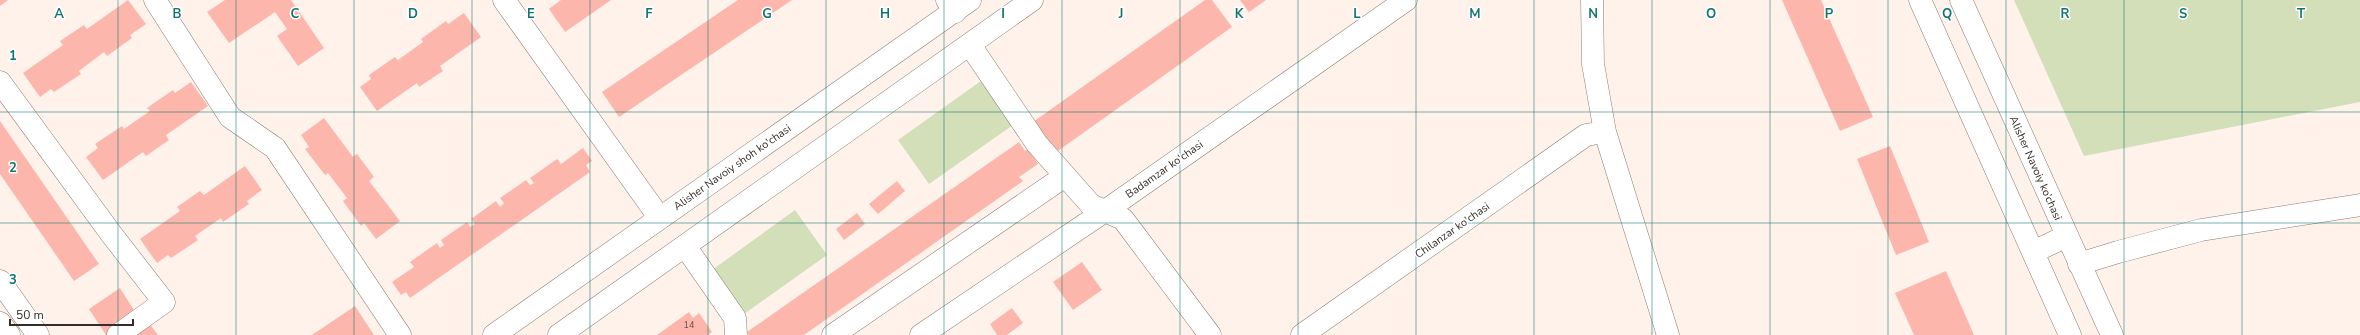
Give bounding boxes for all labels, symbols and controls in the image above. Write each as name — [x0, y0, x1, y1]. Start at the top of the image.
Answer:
text: A — [54, 5, 64, 23]
text: B — [173, 5, 182, 23]
text: C — [291, 5, 300, 23]
text: D — [408, 5, 418, 23]
text: E — [527, 5, 535, 23]
text: F — [645, 5, 653, 23]
text: G — [762, 5, 772, 23]
text: H — [880, 5, 890, 23]
text: I — [1001, 5, 1005, 23]
text: J — [1118, 5, 1123, 23]
text: K — [1235, 5, 1244, 23]
text: L — [1353, 5, 1361, 23]
text: M — [1469, 5, 1481, 23]
text: N — [1588, 5, 1598, 23]
text: O — [1706, 5, 1716, 23]
text: P — [1825, 5, 1834, 23]
text: Q — [1942, 5, 1952, 23]
text: R — [2061, 5, 2070, 23]
text: S — [2179, 5, 2187, 23]
text: T — [2297, 5, 2306, 23]
text: 1 — [9, 47, 17, 65]
street label: Alisher Navoiy ko’chasi — [2006, 114, 2065, 223]
street label: Alisher Navoiy shoh ko'chasi — [671, 121, 794, 214]
street label: Badamzar ko'chasi — [1123, 137, 1206, 202]
text: 2 — [9, 159, 17, 177]
street label: Chilanzar ko'chasi — [1412, 199, 1493, 262]
text: 3 — [9, 271, 17, 289]
scale bar — [10, 301, 133, 327]
text: 50 m — [16, 307, 44, 323]
house number: 14 — [684, 319, 695, 331]

